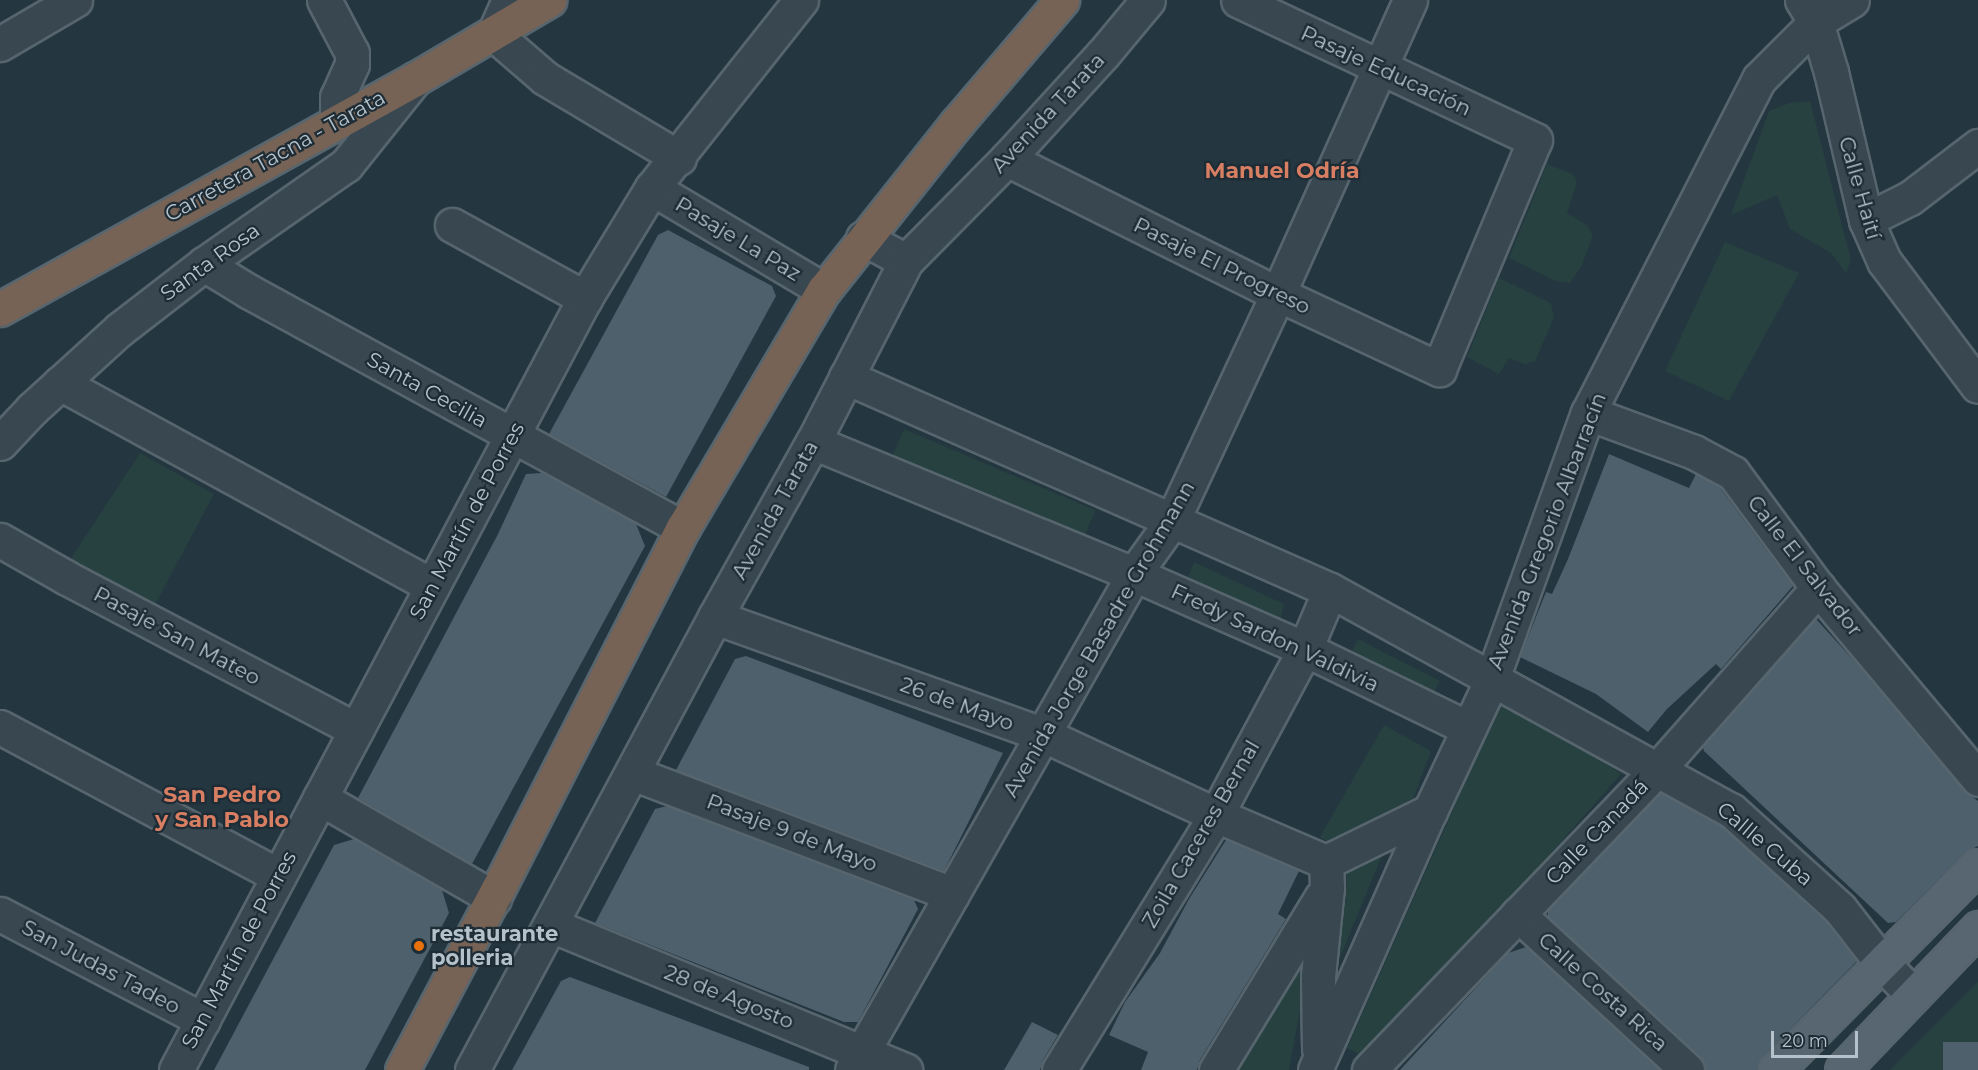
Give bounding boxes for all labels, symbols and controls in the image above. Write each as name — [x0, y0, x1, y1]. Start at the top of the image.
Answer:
street label: Pasaje Educación — [1297, 21, 1475, 121]
street label: Avenida Tarata — [986, 48, 1110, 178]
street label: Carretera Tacna - Tarata — [160, 85, 390, 227]
street label: Calle Haití — [1833, 134, 1887, 242]
district label: Manuel Odría — [1204, 158, 1360, 184]
street label: Pasaje La Paz — [671, 192, 805, 286]
street label: Pasaje El Progreso — [1130, 212, 1314, 320]
street label: Santa Rosa — [155, 218, 265, 306]
street label: Santa Cecilia — [362, 347, 492, 433]
street label: Avenida Gregorio Albarracín — [1482, 389, 1612, 673]
street label: San Martín de Porres — [404, 418, 530, 624]
street label: Avenida Tarata — [727, 436, 823, 584]
street label: Avenida Jorge Basadre Grohmann — [998, 476, 1200, 802]
street label: Calle El Salvador — [1742, 490, 1868, 642]
street label: Fredy Sardon Valdivia — [1167, 579, 1383, 697]
street label: Pasaje San Mateo — [89, 581, 265, 691]
street label: 26 de Mayo — [897, 672, 1017, 736]
street label: Zoila Caceres Bernal — [1137, 736, 1265, 932]
street label: Calle Canadá — [1540, 774, 1654, 890]
district label: San Pedro y San Pablo — [155, 781, 289, 832]
street label: Pasaje 9 de Mayo — [703, 789, 881, 877]
street label: Callle Cuba — [1712, 797, 1818, 891]
street label: San Martín de Porres — [176, 847, 302, 1053]
street label: San Judas Tadeo — [17, 915, 185, 1019]
place label: restaurante polleria — [431, 921, 558, 971]
street label: Calle Costa Rica — [1533, 927, 1673, 1057]
marker: restaurante polleria — [412, 939, 426, 953]
street label: 28 de Agosto — [661, 960, 797, 1034]
scale bar — [1774, 1019, 1861, 1057]
text: 20 m — [1782, 1030, 1828, 1052]

